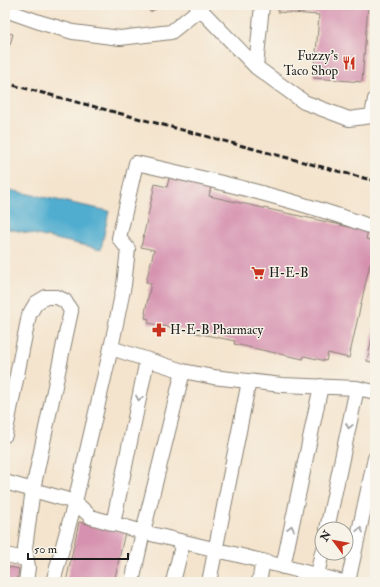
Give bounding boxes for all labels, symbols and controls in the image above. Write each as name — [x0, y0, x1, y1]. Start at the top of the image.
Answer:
place label: Fuzzy's Taco Shop — [283, 48, 339, 80]
restaurant icon: Fuzzy's Taco Shop — [341, 55, 357, 71]
supermarket icon: H-E-B — [250, 265, 266, 281]
place label: H-E-B — [269, 265, 309, 281]
pharmacy icon: H-E-B Pharmacy — [151, 322, 167, 338]
place label: H-E-B Pharmacy — [170, 322, 264, 339]
one-way arrow — [136, 395, 144, 401]
one-way arrow — [346, 423, 354, 429]
north arrow — [314, 521, 354, 561]
one-way arrow — [287, 525, 295, 532]
text: N — [317, 527, 335, 544]
one-way arrow — [355, 527, 363, 533]
scale bar — [28, 535, 128, 561]
text: 50 m — [34, 542, 58, 557]

